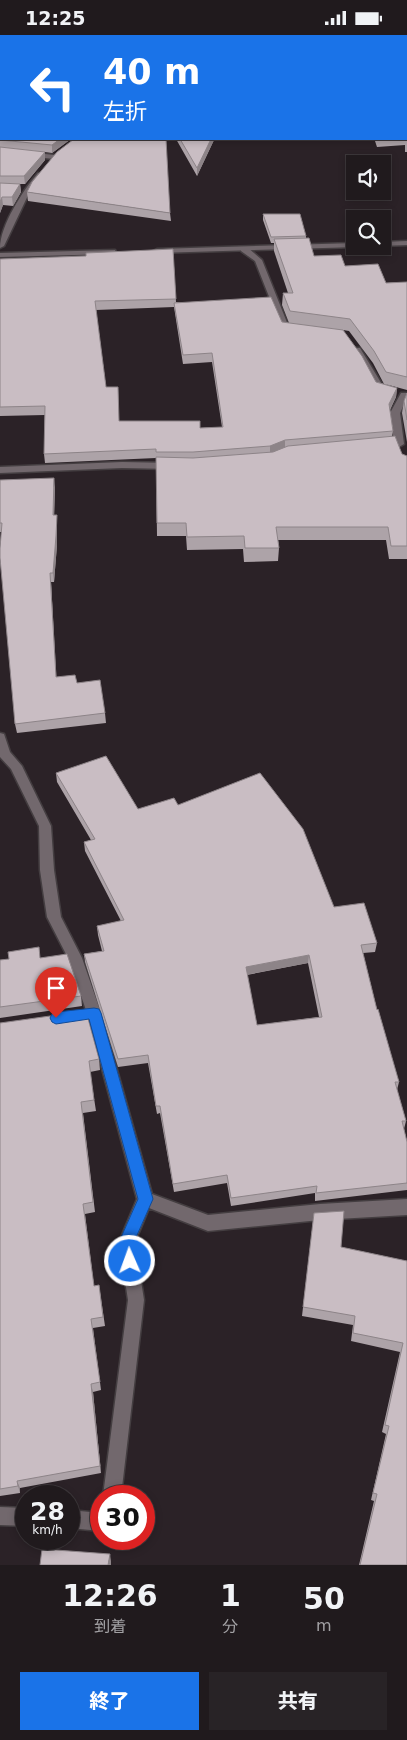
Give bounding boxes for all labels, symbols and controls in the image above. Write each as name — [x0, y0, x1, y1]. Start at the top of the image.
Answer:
text: 12:25 — [25, 7, 85, 29]
text: 40 m — [103, 52, 200, 92]
icon: left — [20, 55, 85, 120]
text: 左折 — [103, 99, 147, 124]
map controls — [346, 155, 391, 255]
button: sound — [346, 155, 391, 200]
button: search — [346, 210, 391, 255]
pin — [35, 967, 77, 1018]
icon: arrive — [42, 974, 70, 1002]
position arrow — [103, 1234, 155, 1286]
speed limit sign: 30 — [90, 1485, 155, 1550]
text: 28 — [30, 1497, 65, 1526]
text: km/h — [32, 1523, 63, 1537]
text: 12:26 — [62, 1578, 158, 1613]
text: 1 — [220, 1578, 241, 1613]
text: 50 — [303, 1581, 345, 1616]
text: m — [316, 1616, 332, 1635]
text: 到着 — [94, 1617, 126, 1636]
text: 分 — [222, 1617, 238, 1636]
button: 終了 — [20, 1672, 199, 1730]
button: 共有 — [209, 1672, 387, 1730]

